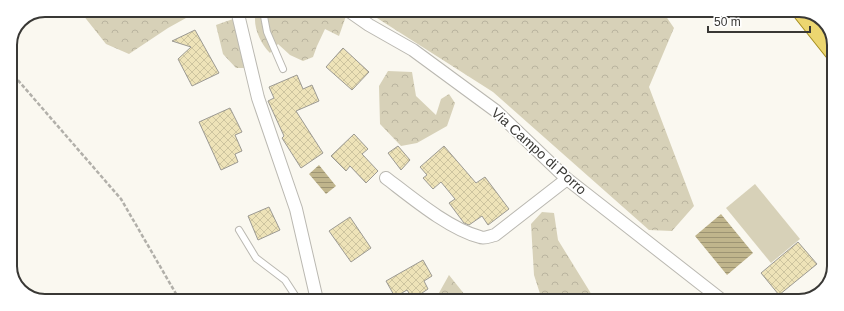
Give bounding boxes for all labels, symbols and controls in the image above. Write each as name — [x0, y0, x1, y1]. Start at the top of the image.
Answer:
scale bar — [708, 8, 810, 34]
text: 50 m — [714, 15, 741, 29]
street label: Via Campo di Porro — [488, 104, 590, 198]

